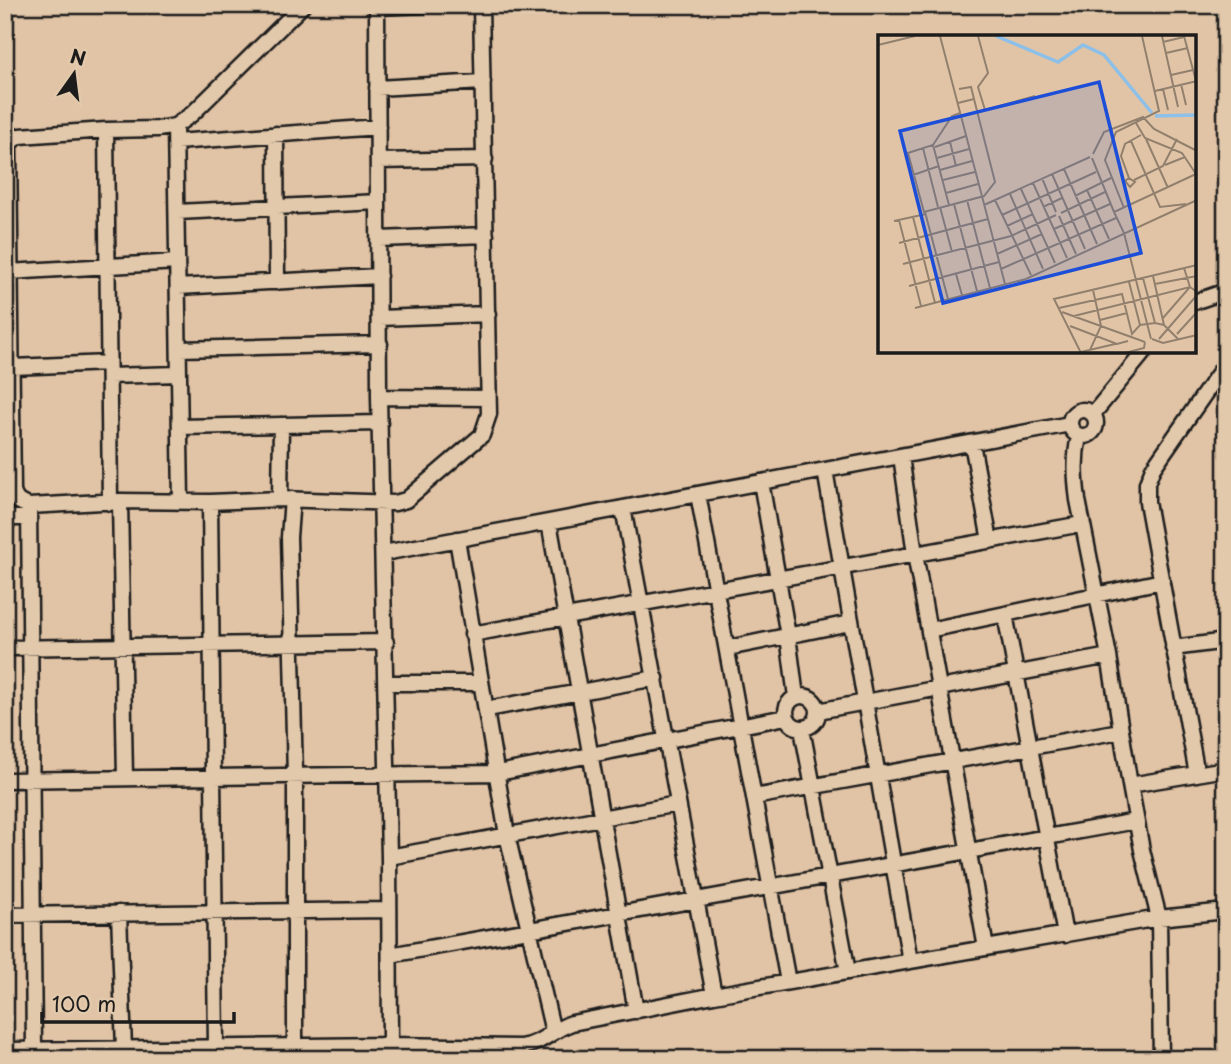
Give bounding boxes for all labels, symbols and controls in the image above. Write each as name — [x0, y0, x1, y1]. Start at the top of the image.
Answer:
inset map — [878, 35, 1196, 354]
north arrow — [38, 38, 108, 108]
text: N — [68, 41, 89, 72]
scale bar — [42, 980, 234, 1024]
text: 100 m — [52, 987, 116, 1019]

